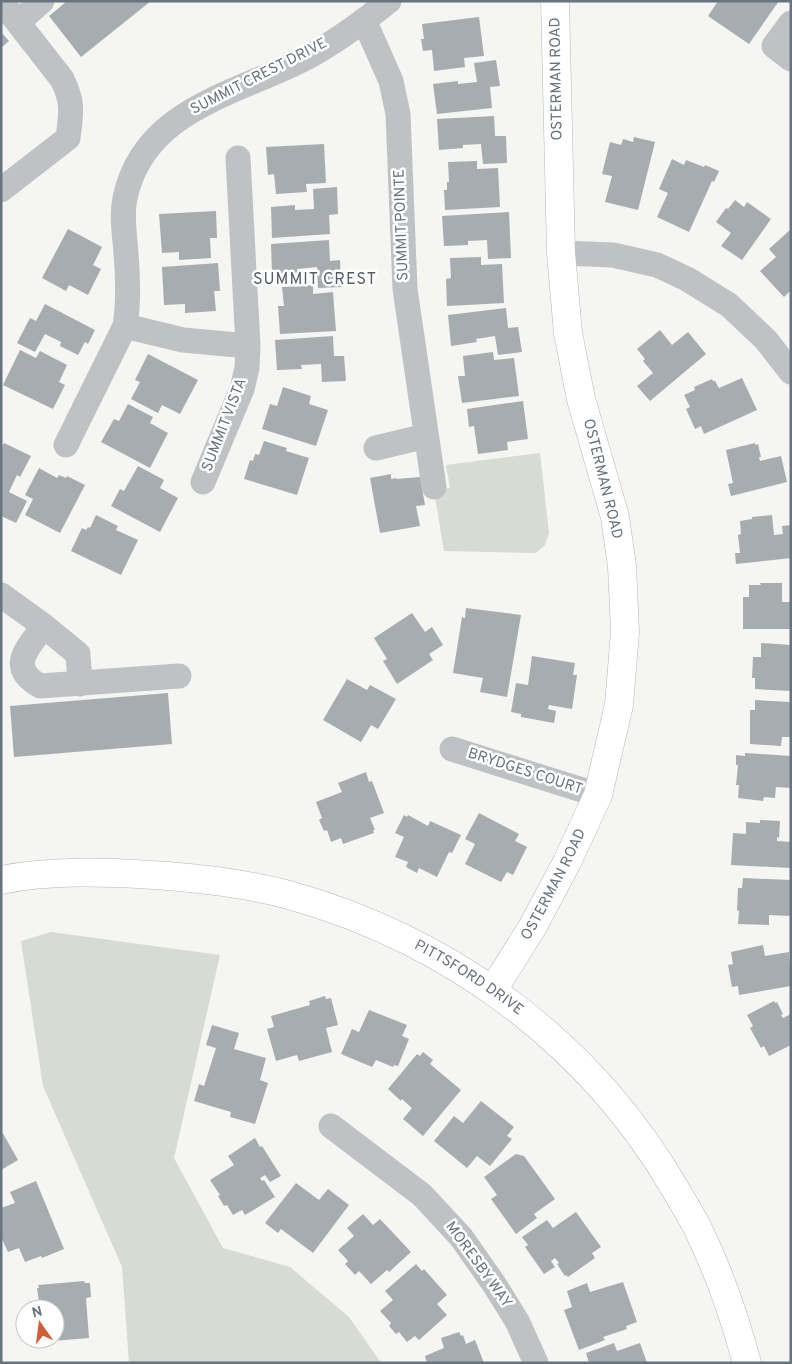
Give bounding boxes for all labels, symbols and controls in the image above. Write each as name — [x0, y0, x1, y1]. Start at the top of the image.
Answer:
street label: OSTERMAN ROAD — [546, 17, 568, 141]
street label: SUMMIT CREST DRIVE — [188, 34, 330, 120]
street label: SUMMIT POINTE — [391, 169, 413, 281]
district label: SUMMIT CREST — [253, 270, 377, 290]
street label: SUMMIT VISTA — [198, 376, 252, 474]
street label: OSTERMAN ROAD — [578, 417, 626, 541]
street label: BRYDGES COURT — [465, 744, 585, 800]
street label: OSTERMAN ROAD — [517, 826, 591, 944]
street label: PITTSFORD DRIVE — [411, 936, 527, 1020]
street label: MORESBY WAY — [440, 1218, 516, 1312]
north arrow — [15, 1299, 65, 1349]
text: N — [30, 1303, 44, 1322]

